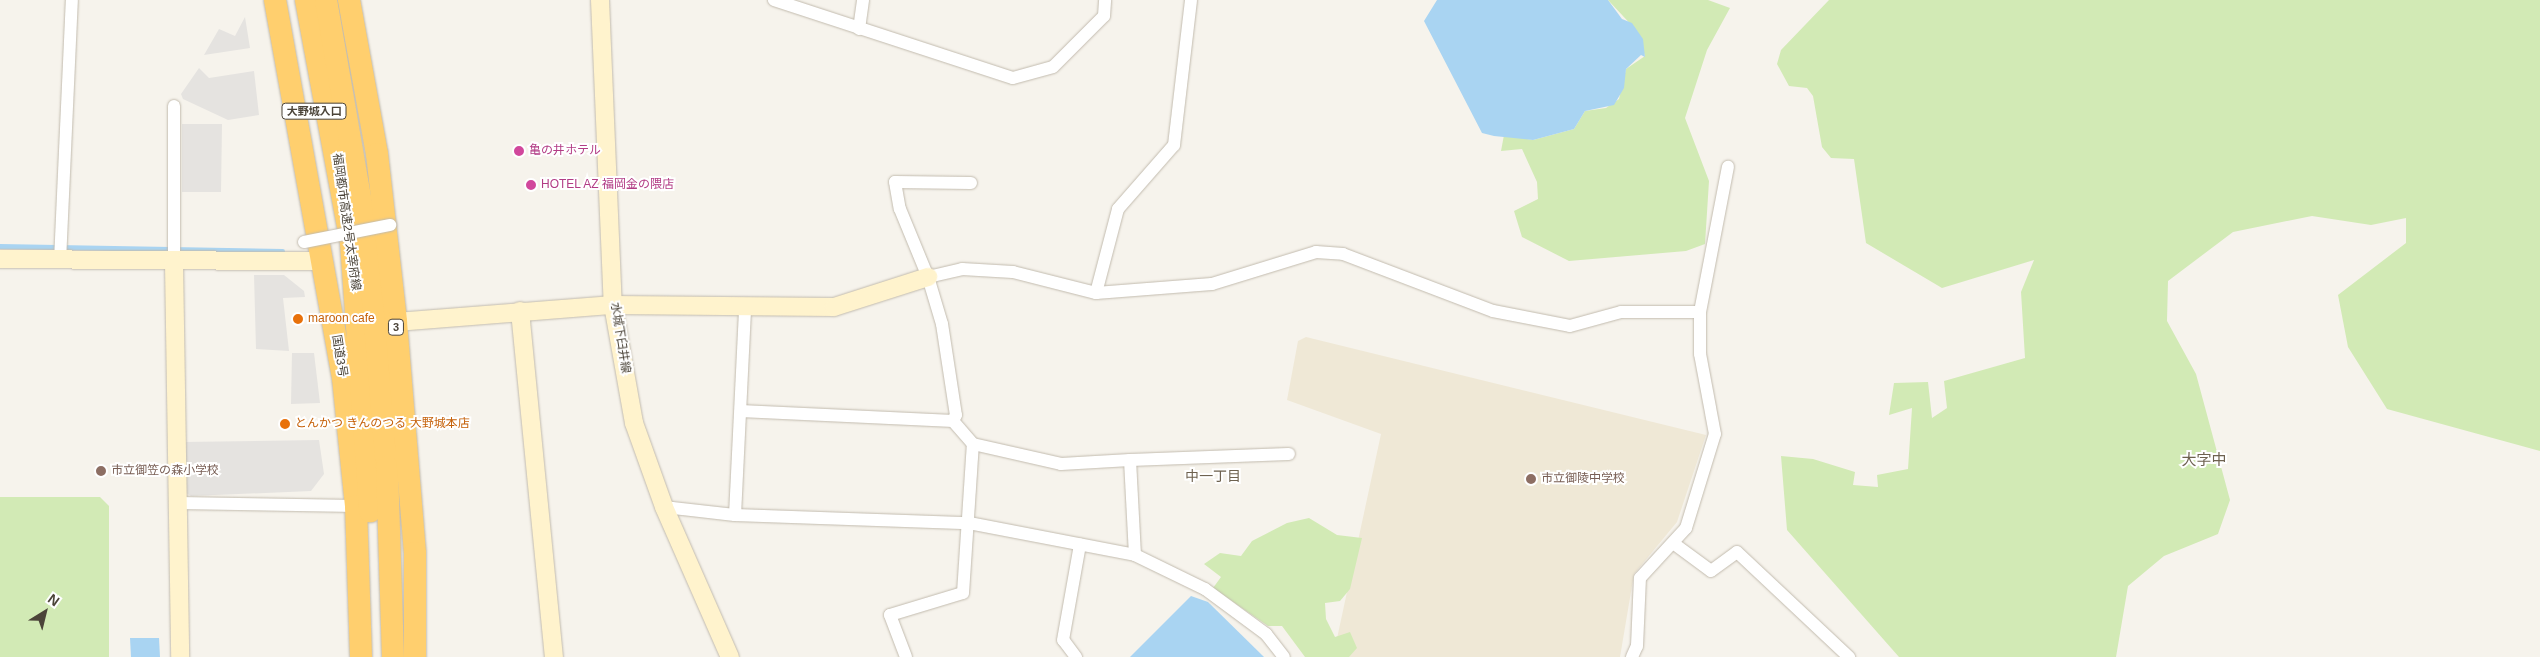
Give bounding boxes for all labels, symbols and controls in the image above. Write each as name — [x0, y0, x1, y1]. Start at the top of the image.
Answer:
road number: 大野城入口 — [282, 102, 346, 120]
place label: 亀の井ホテル — [529, 144, 601, 158]
marker: 亀の井ホテル — [513, 145, 525, 157]
street label: 福岡都市高速2号太宰府線 — [329, 152, 363, 292]
place label: HOTEL AZ 福岡金の隈店 — [541, 178, 675, 192]
marker: HOTEL AZ 福岡金の隈店 — [525, 179, 537, 191]
street label: 水城下臼井線 — [607, 301, 633, 375]
place label: maroon cafe — [308, 312, 375, 326]
marker: maroon cafe — [292, 313, 304, 325]
road number: 3 — [387, 318, 405, 336]
street label: 国道3号 — [329, 334, 349, 378]
place label: とんかつ きんのつる 大野城本店 — [295, 417, 470, 431]
marker: とんかつ きんのつる 大野城本店 — [279, 418, 291, 430]
district label: 大字中 — [2182, 451, 2226, 469]
place label: 市立御笠の森小学校 — [111, 464, 219, 478]
marker: 市立御笠の森小学校 — [95, 465, 107, 477]
district label: 中一丁目 — [1185, 468, 1241, 484]
place label: 市立御陵中学校 — [1541, 472, 1625, 486]
marker: 市立御陵中学校 — [1525, 473, 1537, 485]
north arrow — [20, 587, 70, 637]
text: N — [45, 590, 63, 609]

